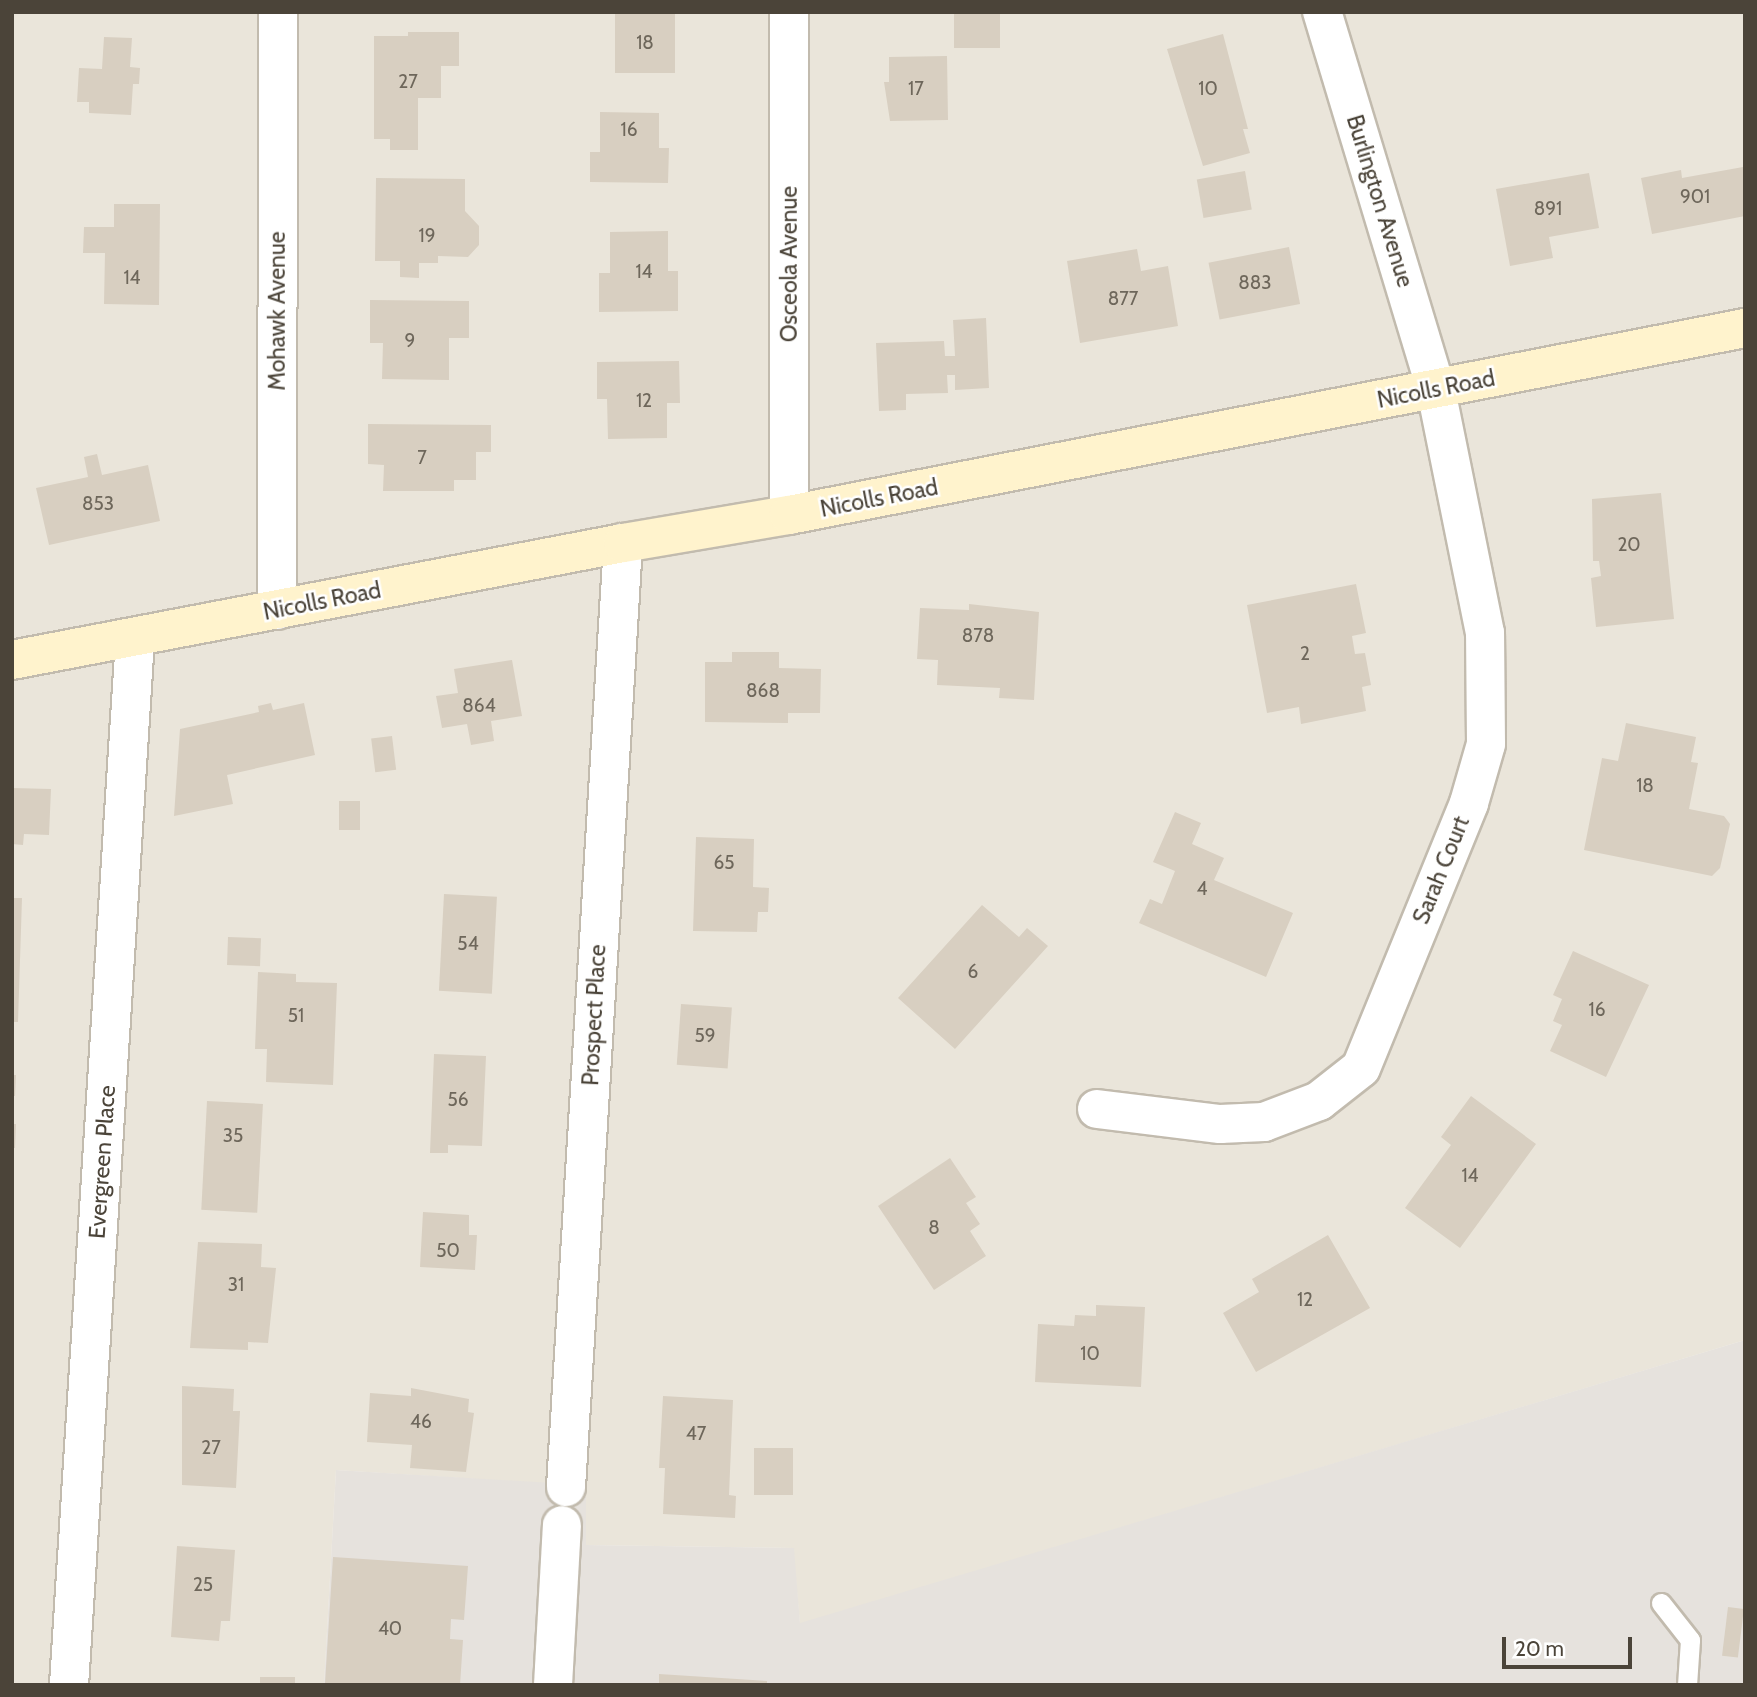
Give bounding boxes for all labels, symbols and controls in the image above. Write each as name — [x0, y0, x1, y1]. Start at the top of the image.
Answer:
house number: 18 — [636, 32, 654, 54]
house number: 27 — [398, 71, 418, 93]
house number: 17 — [908, 78, 924, 100]
house number: 10 — [1198, 78, 1218, 100]
street label: Burlington Avenue — [1341, 111, 1419, 291]
house number: 16 — [621, 119, 637, 141]
street label: Osceola Avenue — [775, 186, 803, 342]
house number: 901 — [1680, 186, 1710, 208]
house number: 891 — [1534, 198, 1562, 220]
house number: 19 — [419, 225, 435, 247]
street label: Mohawk Avenue — [263, 231, 291, 391]
house number: 14 — [635, 261, 653, 283]
house number: 14 — [123, 267, 141, 289]
house number: 883 — [1238, 272, 1272, 294]
house number: 877 — [1108, 288, 1138, 310]
house number: 9 — [405, 330, 415, 352]
street label: Nicolls Road — [1375, 364, 1497, 414]
house number: 12 — [636, 390, 652, 412]
house number: 7 — [417, 447, 427, 469]
street label: Nicolls Road — [818, 473, 940, 523]
house number: 853 — [82, 493, 114, 515]
house number: 20 — [1617, 534, 1641, 556]
street label: Nicolls Road — [261, 576, 383, 626]
house number: 878 — [962, 625, 994, 647]
house number: 2 — [1300, 643, 1310, 665]
house number: 868 — [746, 680, 780, 702]
house number: 864 — [462, 695, 496, 717]
house number: 18 — [1636, 775, 1654, 797]
street label: Sarah Court — [1407, 812, 1475, 928]
house number: 65 — [713, 852, 735, 874]
house number: 4 — [1197, 878, 1207, 900]
house number: 54 — [457, 933, 479, 955]
street label: Prospect Place — [577, 944, 611, 1086]
house number: 6 — [968, 961, 978, 983]
house number: 16 — [1589, 999, 1605, 1021]
house number: 51 — [288, 1005, 304, 1027]
house number: 59 — [694, 1025, 716, 1047]
street label: Evergreen Place — [83, 1084, 121, 1240]
house number: 56 — [447, 1089, 469, 1111]
house number: 35 — [223, 1125, 243, 1147]
house number: 14 — [1461, 1165, 1479, 1187]
house number: 8 — [928, 1217, 940, 1239]
house number: 50 — [436, 1240, 460, 1262]
house number: 31 — [228, 1274, 244, 1296]
house number: 12 — [1297, 1289, 1313, 1311]
house number: 10 — [1080, 1343, 1100, 1365]
house number: 46 — [410, 1411, 432, 1433]
house number: 47 — [686, 1423, 706, 1445]
house number: 27 — [201, 1437, 221, 1459]
house number: 25 — [193, 1574, 213, 1596]
house number: 40 — [378, 1618, 402, 1640]
scale bar — [1505, 1624, 1634, 1668]
text: 20 m — [1515, 1636, 1564, 1661]

